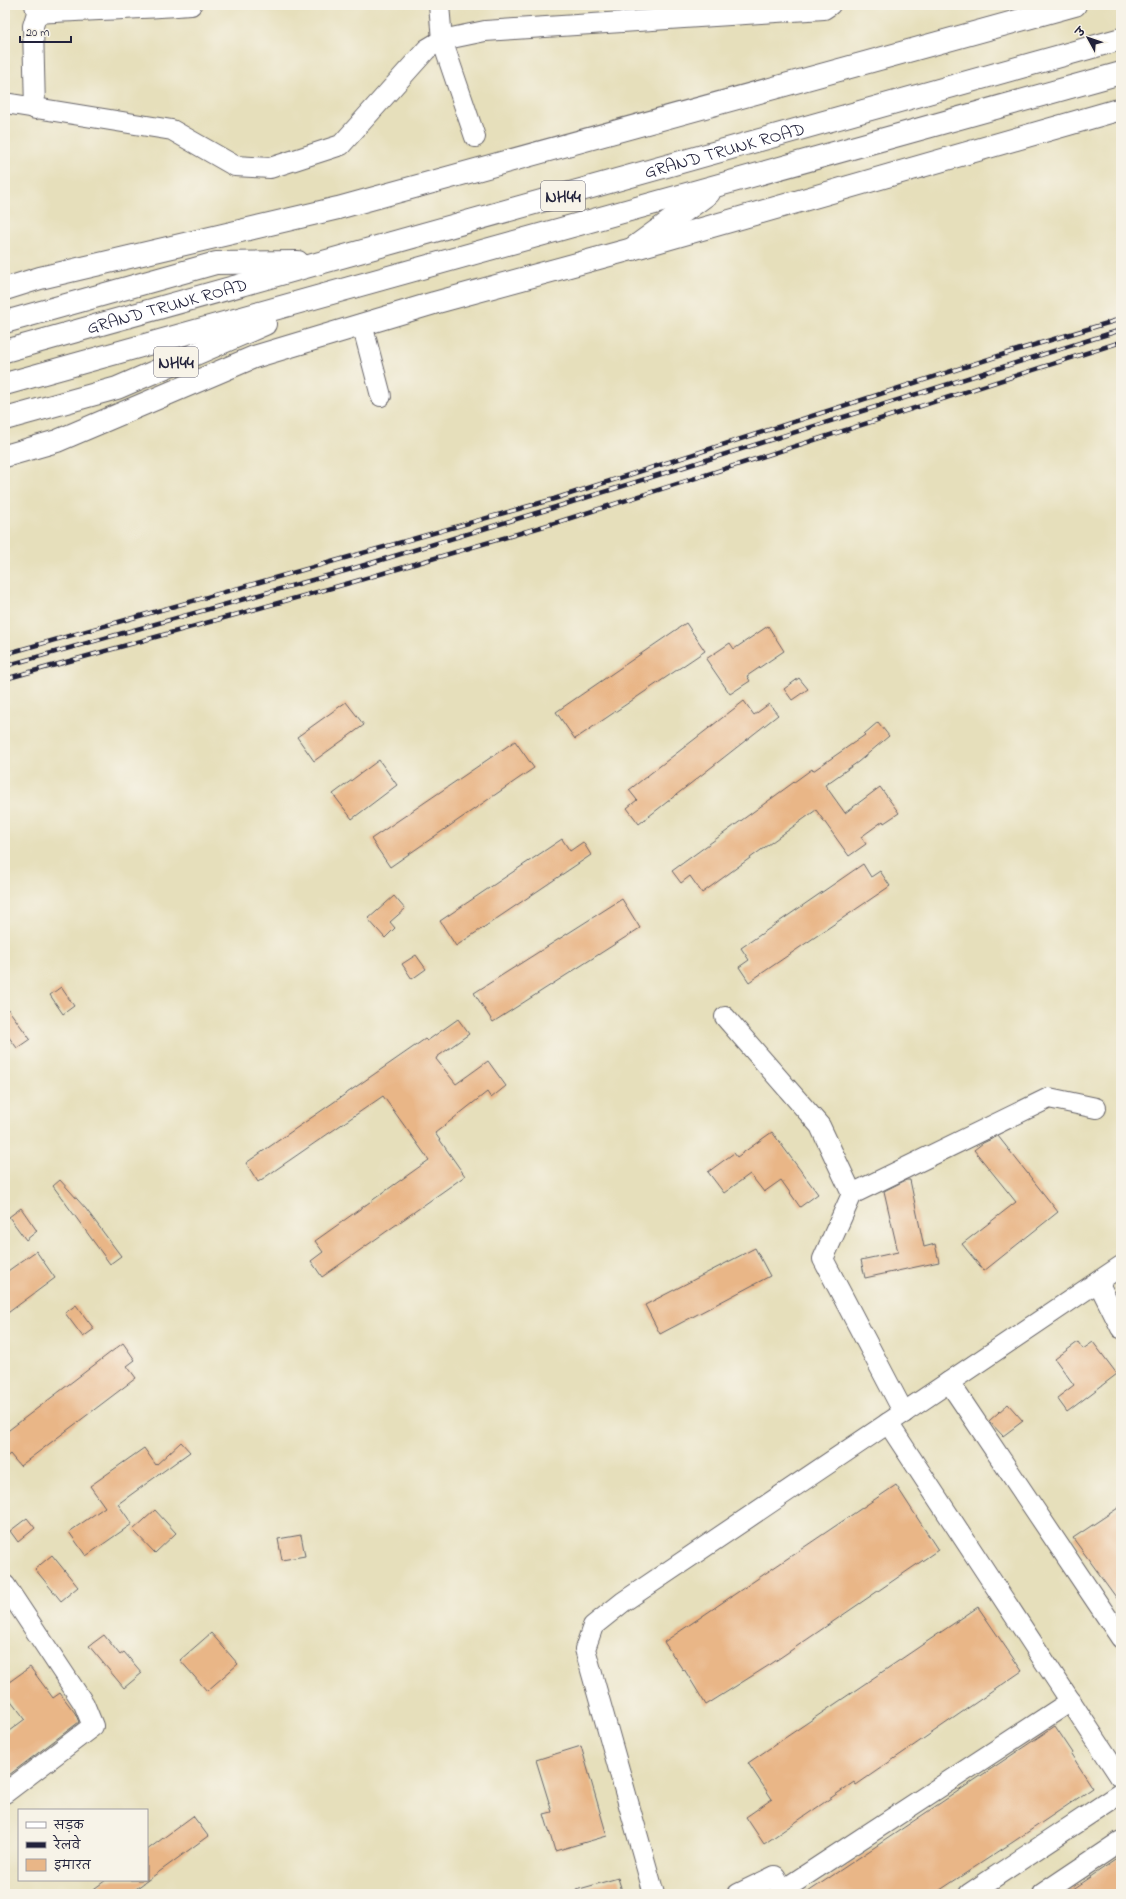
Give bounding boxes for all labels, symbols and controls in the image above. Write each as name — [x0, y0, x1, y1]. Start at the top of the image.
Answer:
scale bar — [20, 18, 71, 44]
north arrow — [1068, 18, 1108, 58]
text: उ — [1072, 23, 1091, 41]
text: 20 m — [26, 24, 49, 42]
street label: GRAND TRUNK ROAD — [642, 117, 808, 187]
road number: NH44 — [541, 181, 585, 211]
street label: GRAND TRUNK ROAD — [84, 273, 251, 343]
road number: NH44 — [154, 347, 198, 377]
legend — [18, 1809, 148, 1881]
text: सड़क — [53, 1817, 85, 1835]
text: रेलवे — [52, 1834, 81, 1855]
text: इमारत — [54, 1857, 92, 1875]

